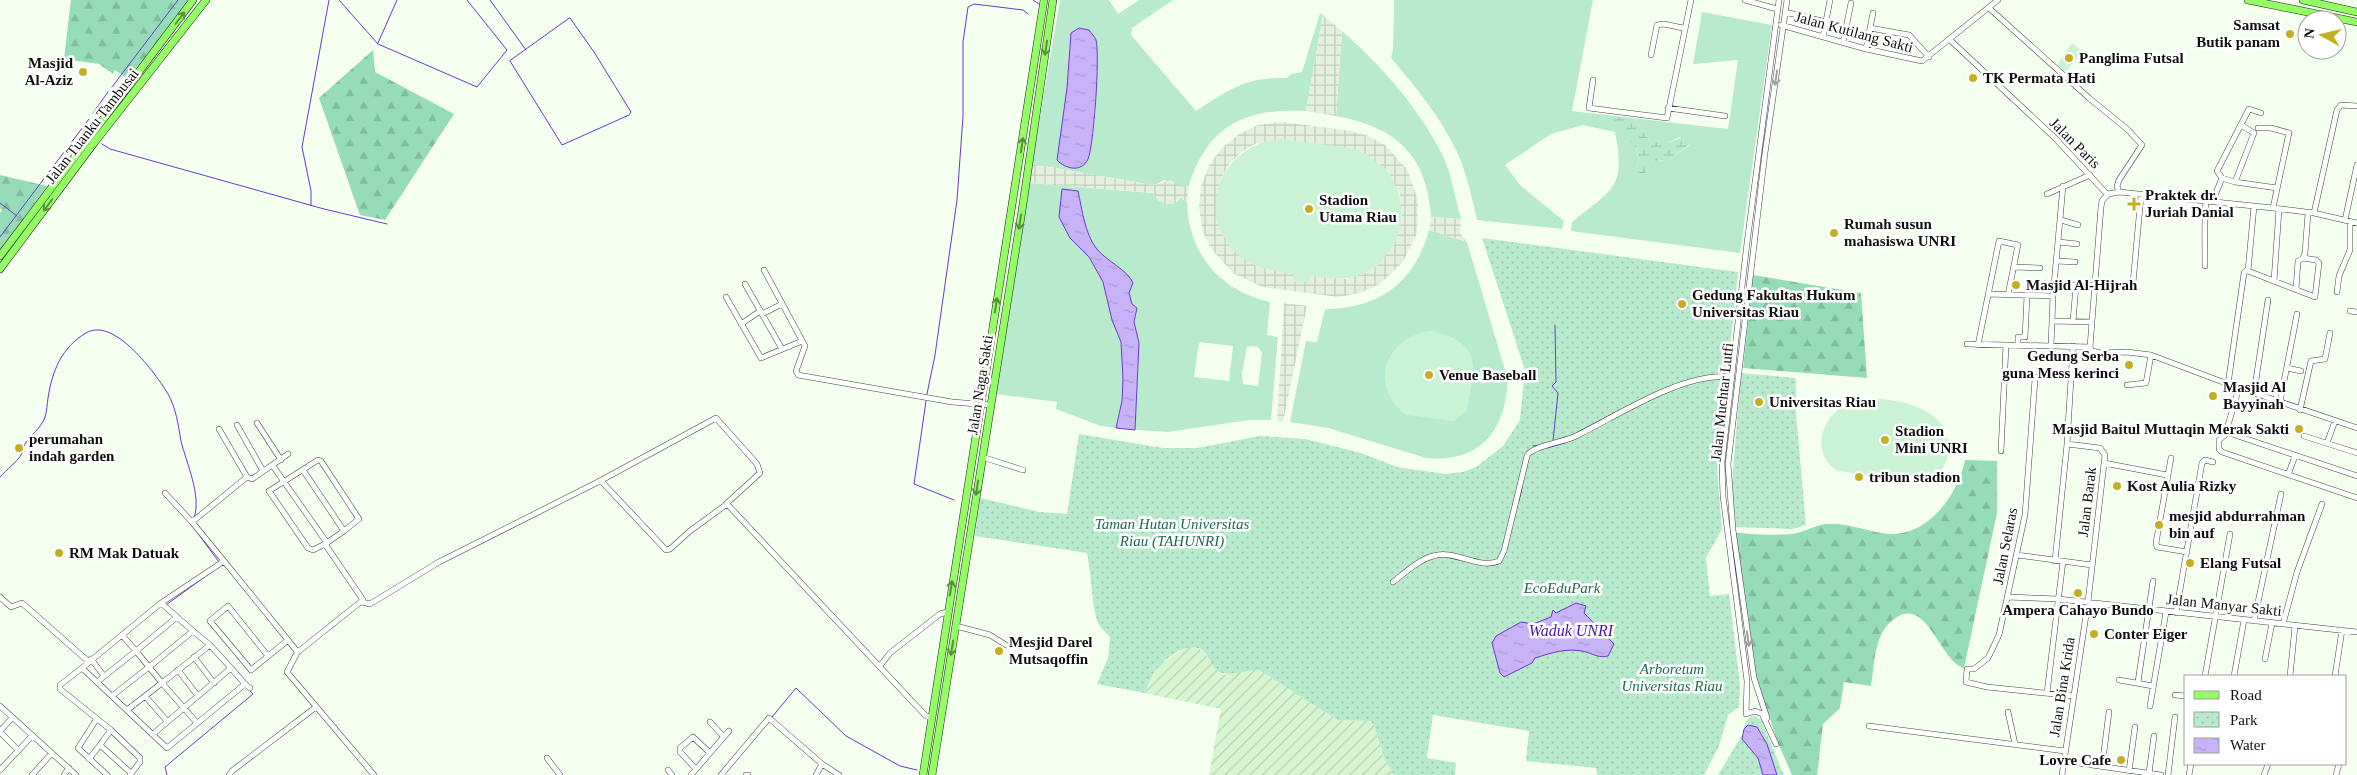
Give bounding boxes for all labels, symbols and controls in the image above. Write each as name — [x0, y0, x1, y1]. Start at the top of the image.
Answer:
street label: Jalan Kutilang Sakti — [1793, 9, 1915, 55]
north arrow — [2297, 10, 2347, 60]
one-way arrow — [175, 11, 185, 25]
place label: Samsat Butik panam — [2196, 17, 2280, 50]
text: N — [2301, 27, 2318, 39]
marker: Samsat Butik panam — [2284, 28, 2296, 40]
one-way arrow — [1041, 40, 1051, 56]
place label: Panglima Futsal — [2079, 50, 2184, 66]
marker: Panglima Futsal — [2063, 52, 2075, 64]
place label: Masjid Al-Aziz — [25, 55, 74, 88]
street label: Jalan Tuanku Tambusai — [42, 65, 142, 187]
marker: Masjid Al-Aziz — [77, 66, 89, 78]
one-way arrow — [1770, 70, 1780, 86]
place label: TK Permata Hati — [1983, 70, 2095, 86]
marker: TK Permata Hati — [1967, 72, 1979, 84]
street label: Jalan Paris — [2047, 115, 2104, 172]
one-way arrow — [1017, 137, 1027, 153]
place label: Praktek dr. Juriah Danial — [2145, 187, 2234, 220]
place label: Stadion Utama Riau — [1319, 192, 1397, 225]
marker: Praktek dr. Juriah Danial — [2127, 197, 2141, 211]
one-way arrow — [43, 198, 53, 212]
marker: Stadion Utama Riau — [1303, 203, 1315, 215]
one-way arrow — [1015, 214, 1025, 230]
place label: Rumah susun mahasiswa UNRI — [1844, 216, 1956, 249]
marker: Rumah susun mahasiswa UNRI — [1828, 227, 1840, 239]
place label: Masjid Al-Hijrah — [2026, 277, 2138, 293]
marker: Masjid Al-Hijrah — [2010, 279, 2022, 291]
place label: Gedung Fakultas Hukum Universitas Riau — [1692, 287, 1856, 320]
one-way arrow — [992, 298, 1002, 314]
marker: Gedung Fakultas Hukum Universitas Riau — [1676, 298, 1688, 310]
street label: Jalan Naga Sakti — [964, 334, 996, 436]
street label: Jalan Muchtar Lutfi — [1708, 342, 1736, 462]
place label: Gedung Serba guna Mess kerinci — [2002, 348, 2119, 381]
marker: Gedung Serba guna Mess kerinci — [2123, 359, 2135, 371]
place label: Venue Baseball — [1439, 367, 1536, 383]
marker: Venue Baseball — [1423, 369, 1435, 381]
place label: Masjid Al Bayyinah — [2223, 379, 2286, 412]
marker: Masjid Al Bayyinah — [2207, 390, 2219, 402]
place label: Universitas Riau — [1769, 394, 1876, 410]
marker: Universitas Riau — [1753, 396, 1765, 408]
place label: Masjid Baitul Muttaqin Merak Sakti — [2052, 421, 2289, 437]
place label: Stadion Mini UNRI — [1895, 423, 1968, 456]
marker: Masjid Baitul Muttaqin Merak Sakti — [2293, 423, 2305, 435]
place label: perumahan indah garden — [29, 431, 115, 464]
marker: Stadion Mini UNRI — [1879, 434, 1891, 446]
marker: perumahan indah garden — [13, 442, 25, 454]
street label: Jalan Barak — [2075, 466, 2099, 538]
place label: tribun stadion — [1869, 469, 1961, 485]
marker: tribun stadion — [1853, 471, 1865, 483]
place label: Kost Aulia Rizky — [2127, 478, 2237, 494]
one-way arrow — [972, 479, 982, 495]
marker: Kost Aulia Rizky — [2111, 480, 2123, 492]
street label: Jalan Selaras — [1990, 506, 2020, 586]
place label: mesjid abdurrahman bin auf — [2169, 508, 2306, 541]
park label: Taman Hutan Universitas Riau (TAHUNRI) — [1095, 516, 1249, 550]
marker: mesjid abdurrahman bin auf — [2153, 519, 2165, 531]
place label: RM Mak Datuak — [69, 545, 180, 561]
marker: RM Mak Datuak — [53, 547, 65, 559]
place label: Elang Futsal — [2200, 555, 2281, 571]
marker: Elang Futsal — [2184, 557, 2196, 569]
park label: EcoEduPark — [1523, 580, 1601, 596]
one-way arrow — [946, 581, 956, 597]
marker: Ampera Cahayo Bundo — [2072, 587, 2084, 599]
street label: Jalan Manyar Sakti — [2166, 591, 2282, 619]
place label: Ampera Cahayo Bundo — [2002, 602, 2154, 618]
water label: Waduk UNRI — [1529, 622, 1614, 639]
place label: Conter Eiger — [2104, 626, 2188, 642]
marker: Conter Eiger — [2088, 628, 2100, 640]
one-way arrow — [1743, 631, 1753, 647]
place label: Mesjid Darel Mutsaqoffin — [1009, 634, 1092, 667]
street label: Jalan Bina Krida — [2046, 636, 2078, 738]
one-way arrow — [947, 640, 957, 656]
marker: Mesjid Darel Mutsaqoffin — [993, 645, 1005, 657]
park label: Arboretum Universitas Riau — [1621, 661, 1723, 694]
legend — [2184, 675, 2347, 765]
text: Road — [2230, 687, 2262, 703]
text: Park — [2230, 712, 2258, 728]
text: Water — [2230, 737, 2265, 753]
place label: Lovre Cafe — [2039, 752, 2111, 768]
marker: Lovre Cafe — [2115, 754, 2127, 766]

